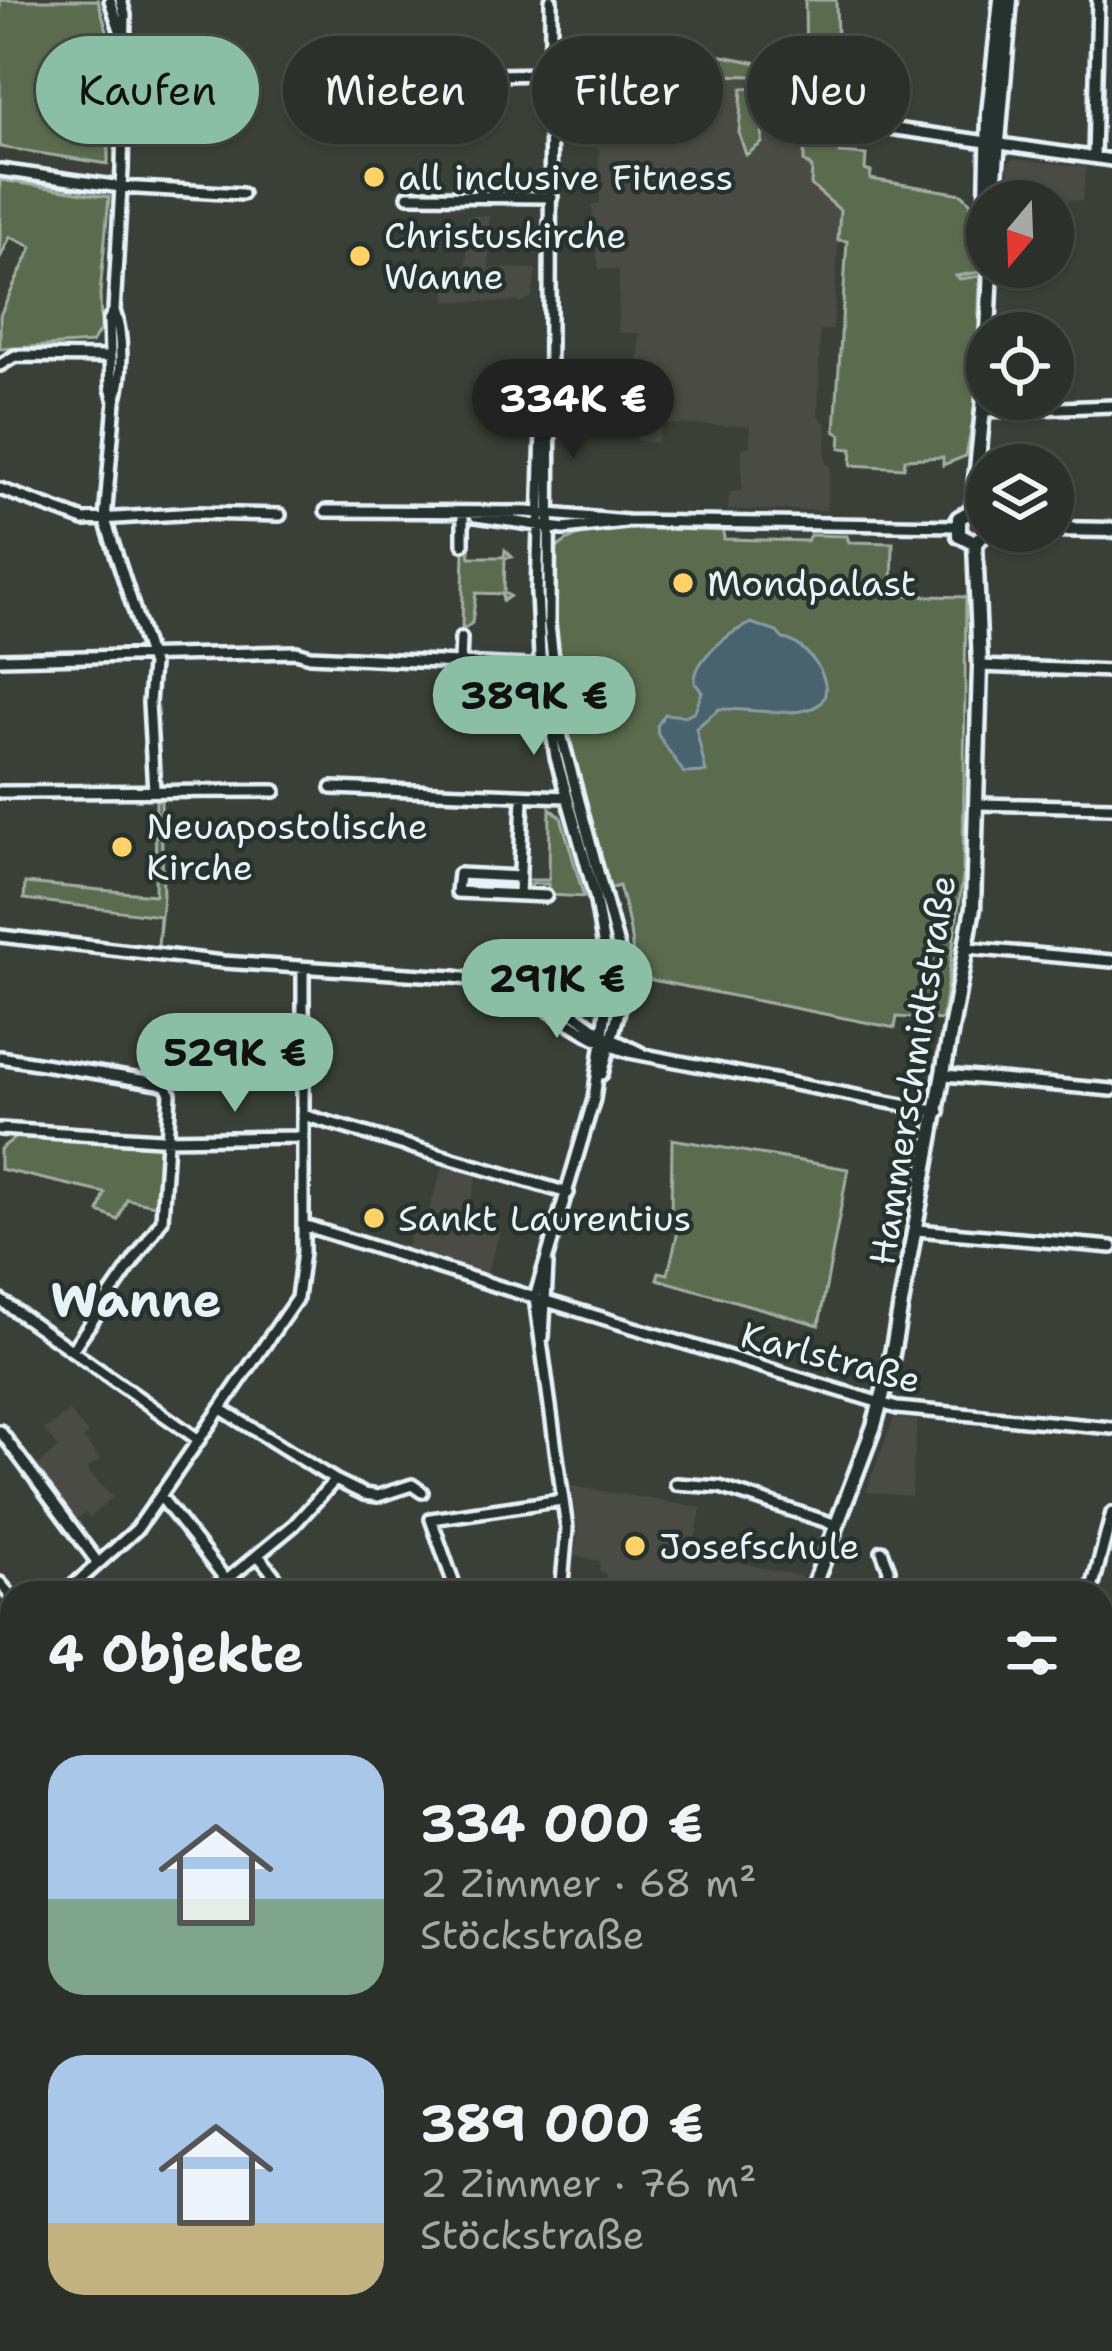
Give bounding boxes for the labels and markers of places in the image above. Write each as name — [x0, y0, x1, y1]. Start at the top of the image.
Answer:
place label: all inclusive Fitness — [398, 153, 733, 202]
marker: all inclusive Fitness — [361, 164, 387, 190]
place label: Christuskirche Wanne — [384, 211, 627, 301]
marker: Christuskirche Wanne — [347, 243, 373, 269]
pin: 334K € — [475, 359, 671, 461]
place label: Mondpalast — [707, 559, 916, 608]
marker: Mondpalast — [670, 570, 696, 596]
pin: 389K € — [436, 656, 632, 758]
place label: Neuapostolische Kirche — [146, 802, 428, 892]
marker: Neuapostolische Kirche — [109, 834, 135, 860]
pin: 291K € — [459, 939, 655, 1041]
pin: 529K € — [137, 1013, 333, 1115]
place label: Sankt Laurentius — [398, 1194, 691, 1243]
marker: Sankt Laurentius — [361, 1205, 387, 1231]
place label: Josefschule — [659, 1522, 860, 1571]
marker: Josefschule — [622, 1533, 648, 1559]

